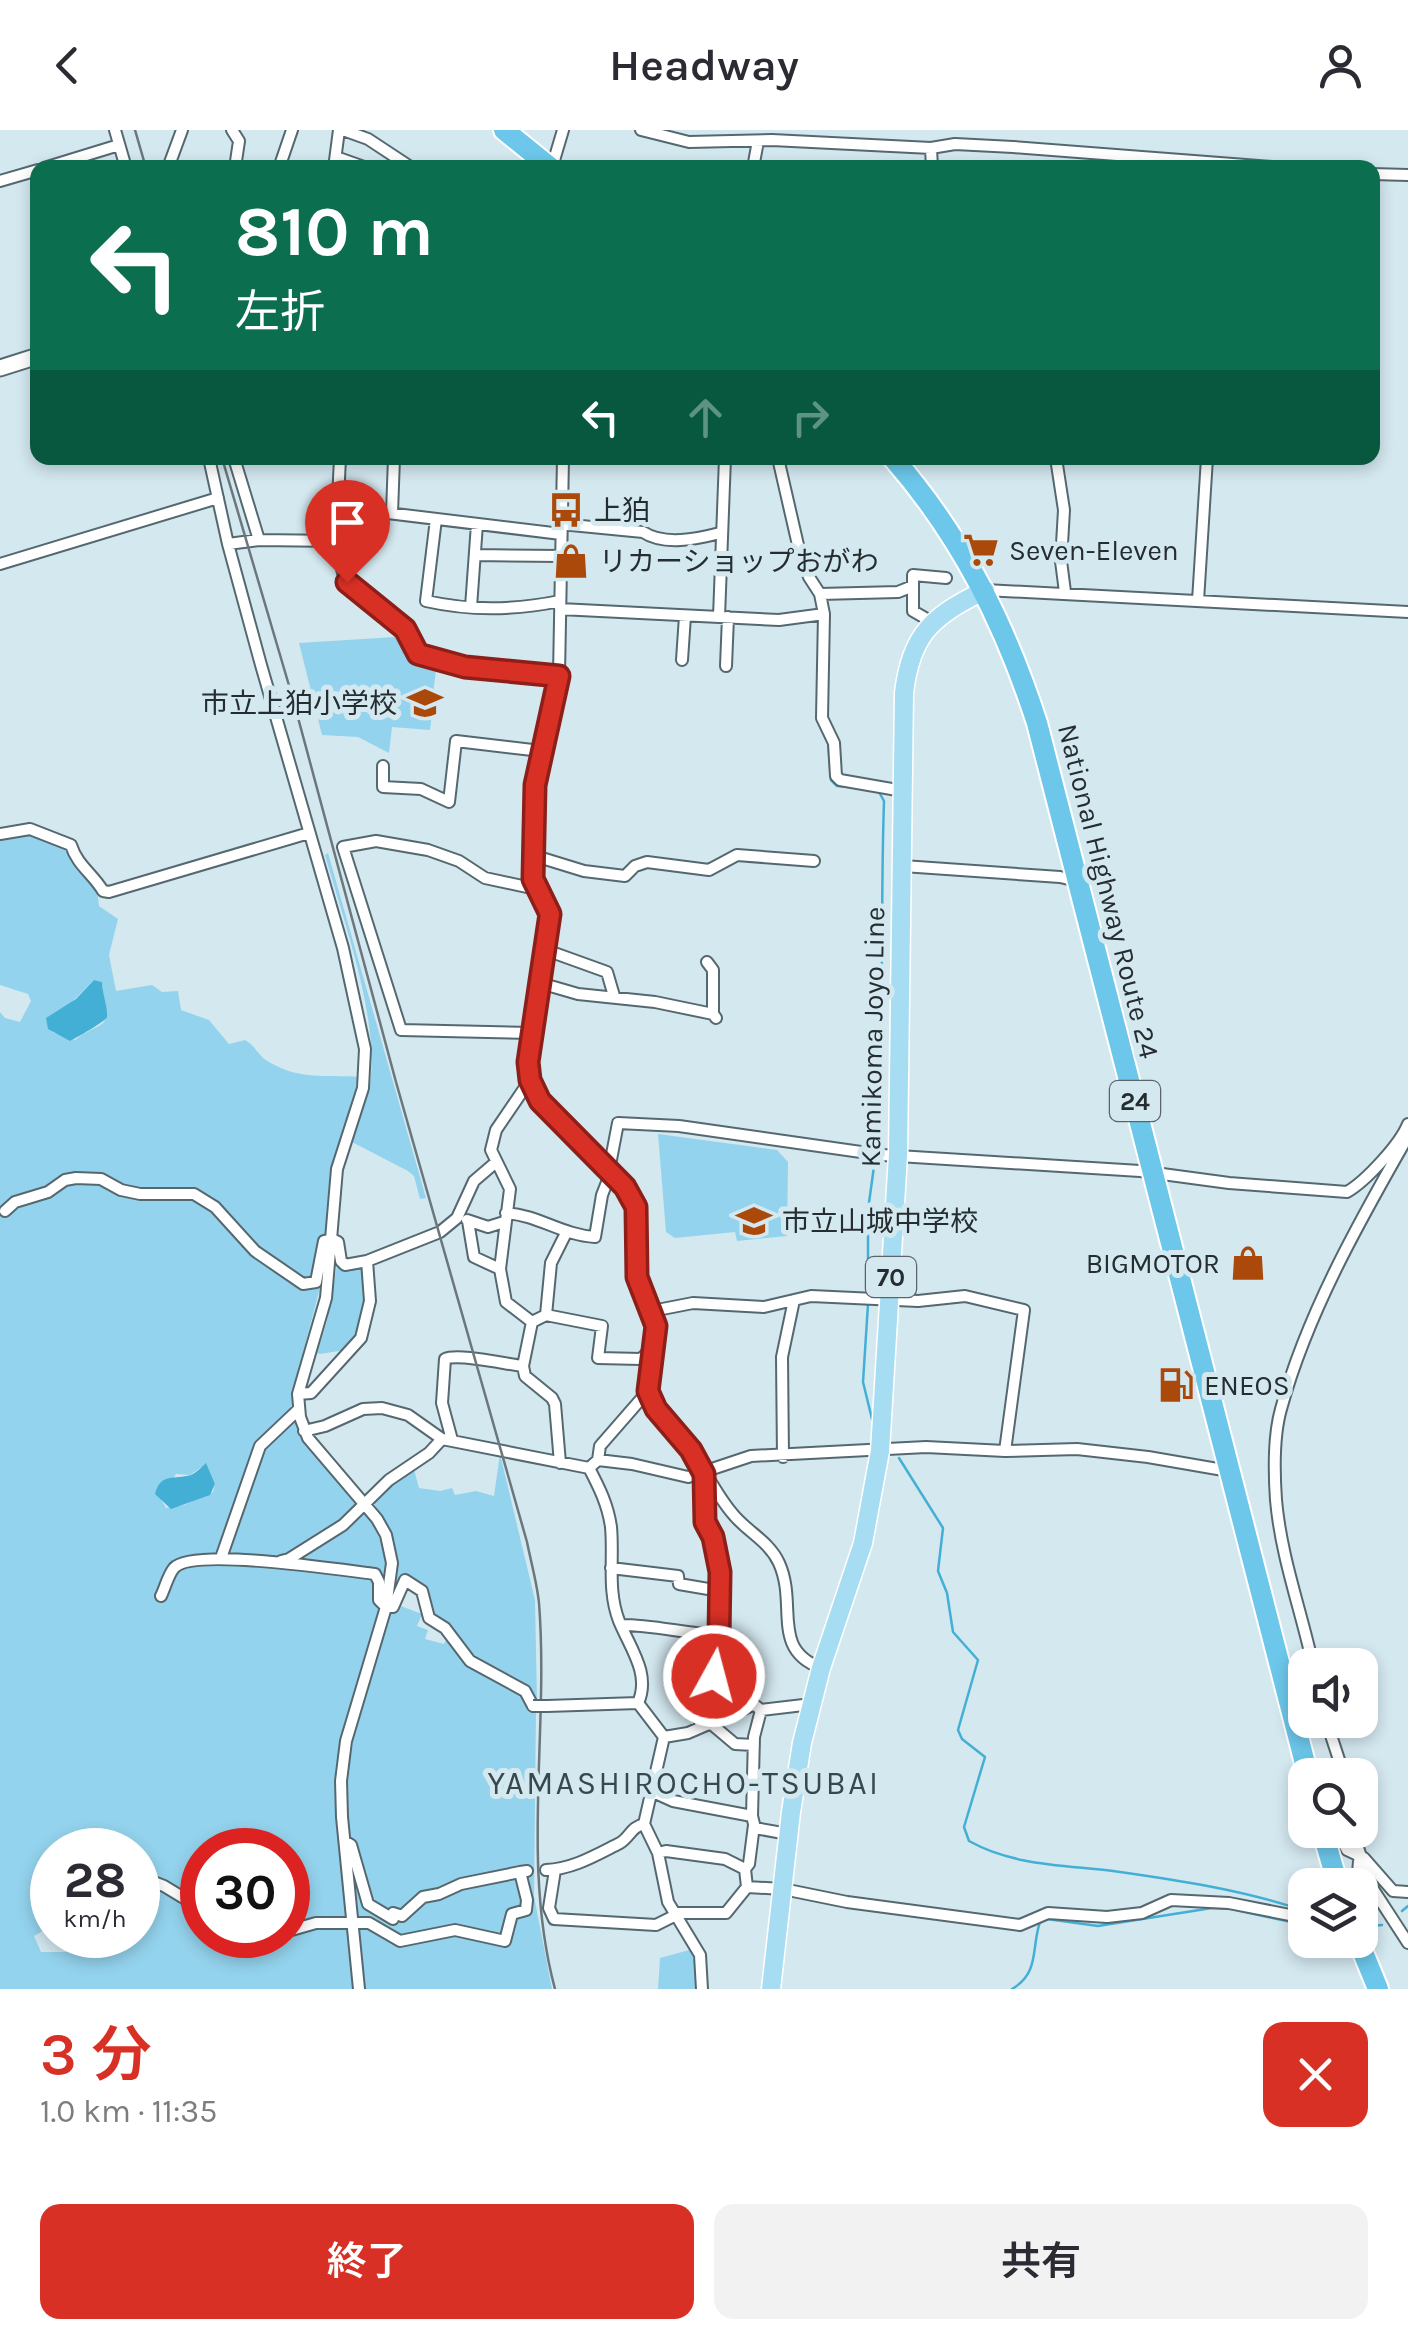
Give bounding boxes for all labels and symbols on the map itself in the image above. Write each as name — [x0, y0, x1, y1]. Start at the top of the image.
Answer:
pin — [305, 480, 390, 583]
bus stop icon: 上狛 — [547, 491, 585, 529]
place label: 上狛 — [594, 494, 650, 527]
supermarket icon: Seven-Eleven — [962, 531, 1000, 569]
place label: Seven-Eleven — [1009, 534, 1179, 567]
shop icon: リカーショップおがわ — [552, 542, 590, 580]
place label: リカーショップおがわ — [599, 545, 878, 578]
school or university icon: 市立上狛小学校 — [406, 684, 444, 722]
place label: 市立上狛小学校 — [201, 687, 397, 720]
street label: National Highway Route 24 — [1051, 720, 1166, 1062]
street label: Kamikoma Joyo Line — [854, 906, 891, 1168]
road number: 24 — [1110, 1081, 1160, 1121]
school or university icon: 市立山城中学校 — [735, 1202, 773, 1240]
place label: 市立山城中学校 — [782, 1205, 978, 1238]
shop icon: BIGMOTOR — [1229, 1244, 1267, 1282]
place label: BIGMOTOR — [1086, 1247, 1220, 1280]
road number: 70 — [866, 1257, 916, 1297]
fuel station icon: ENEOS — [1157, 1366, 1195, 1404]
place label: ENEOS — [1204, 1369, 1290, 1402]
position arrow — [662, 1624, 766, 1728]
district label: YAMASHIROCHO-TSUBAI — [488, 1765, 880, 1802]
speed limit sign: 30 — [180, 1828, 310, 1958]

